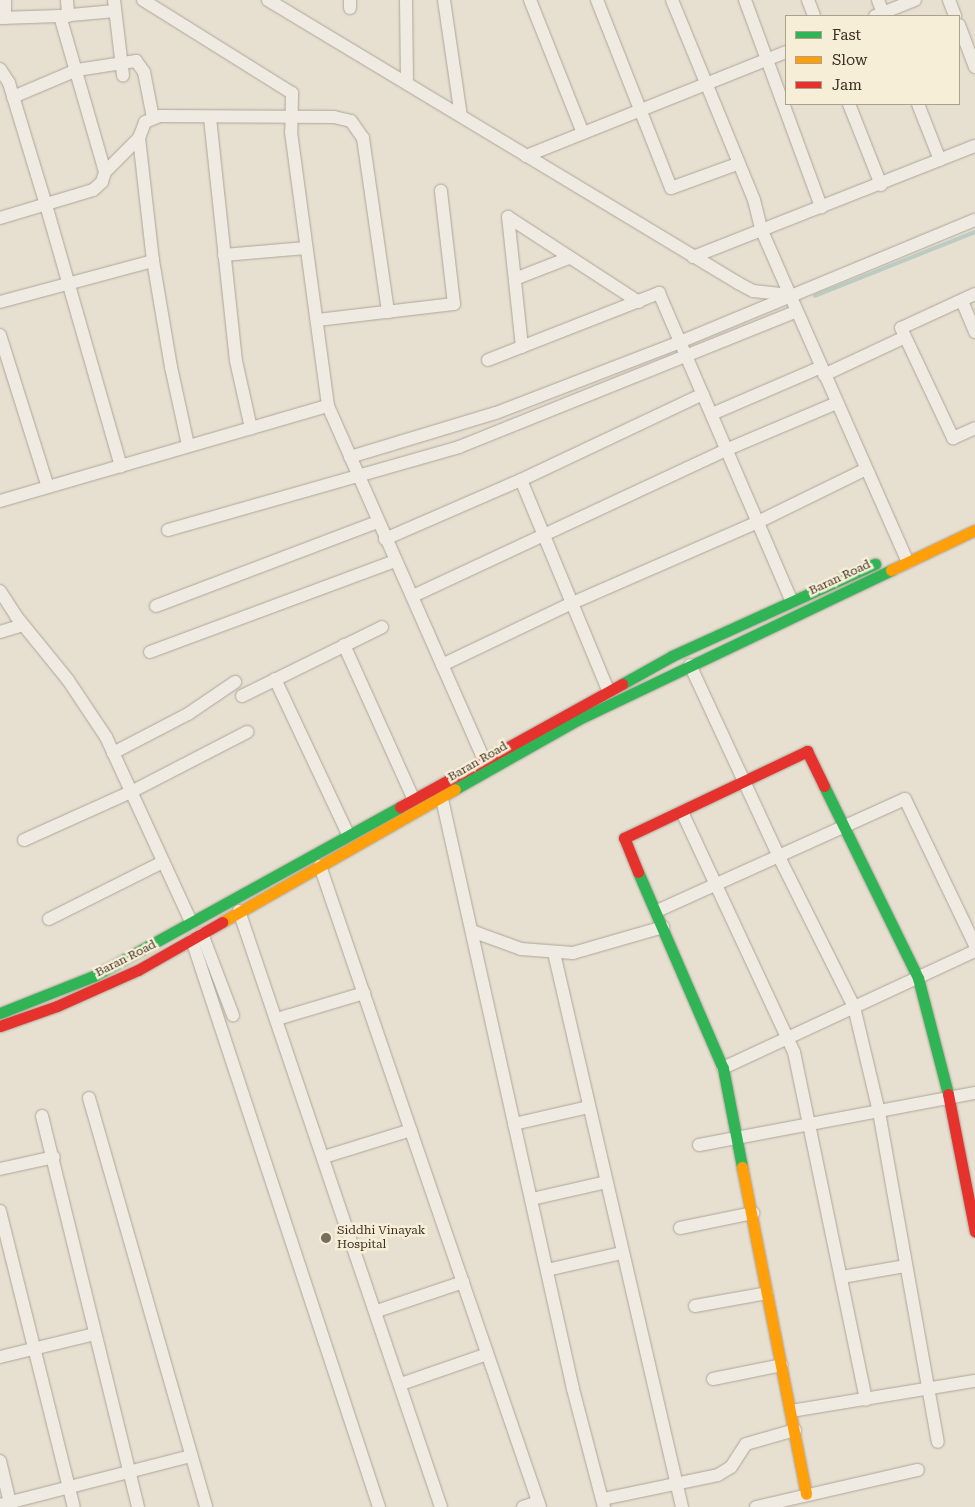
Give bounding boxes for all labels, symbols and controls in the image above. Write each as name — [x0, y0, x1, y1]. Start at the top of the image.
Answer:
legend — [785, 15, 960, 105]
text: Fast — [832, 26, 861, 44]
text: Slow — [832, 51, 867, 69]
text: Jam — [832, 76, 862, 94]
street label: Baran Road — [807, 558, 873, 598]
street label: Baran Road — [446, 739, 510, 785]
street label: Baran Road — [93, 938, 159, 980]
place label: Siddhi Vinayak Hospital — [337, 1224, 425, 1252]
marker: Siddhi Vinayak Hospital — [319, 1231, 333, 1245]

